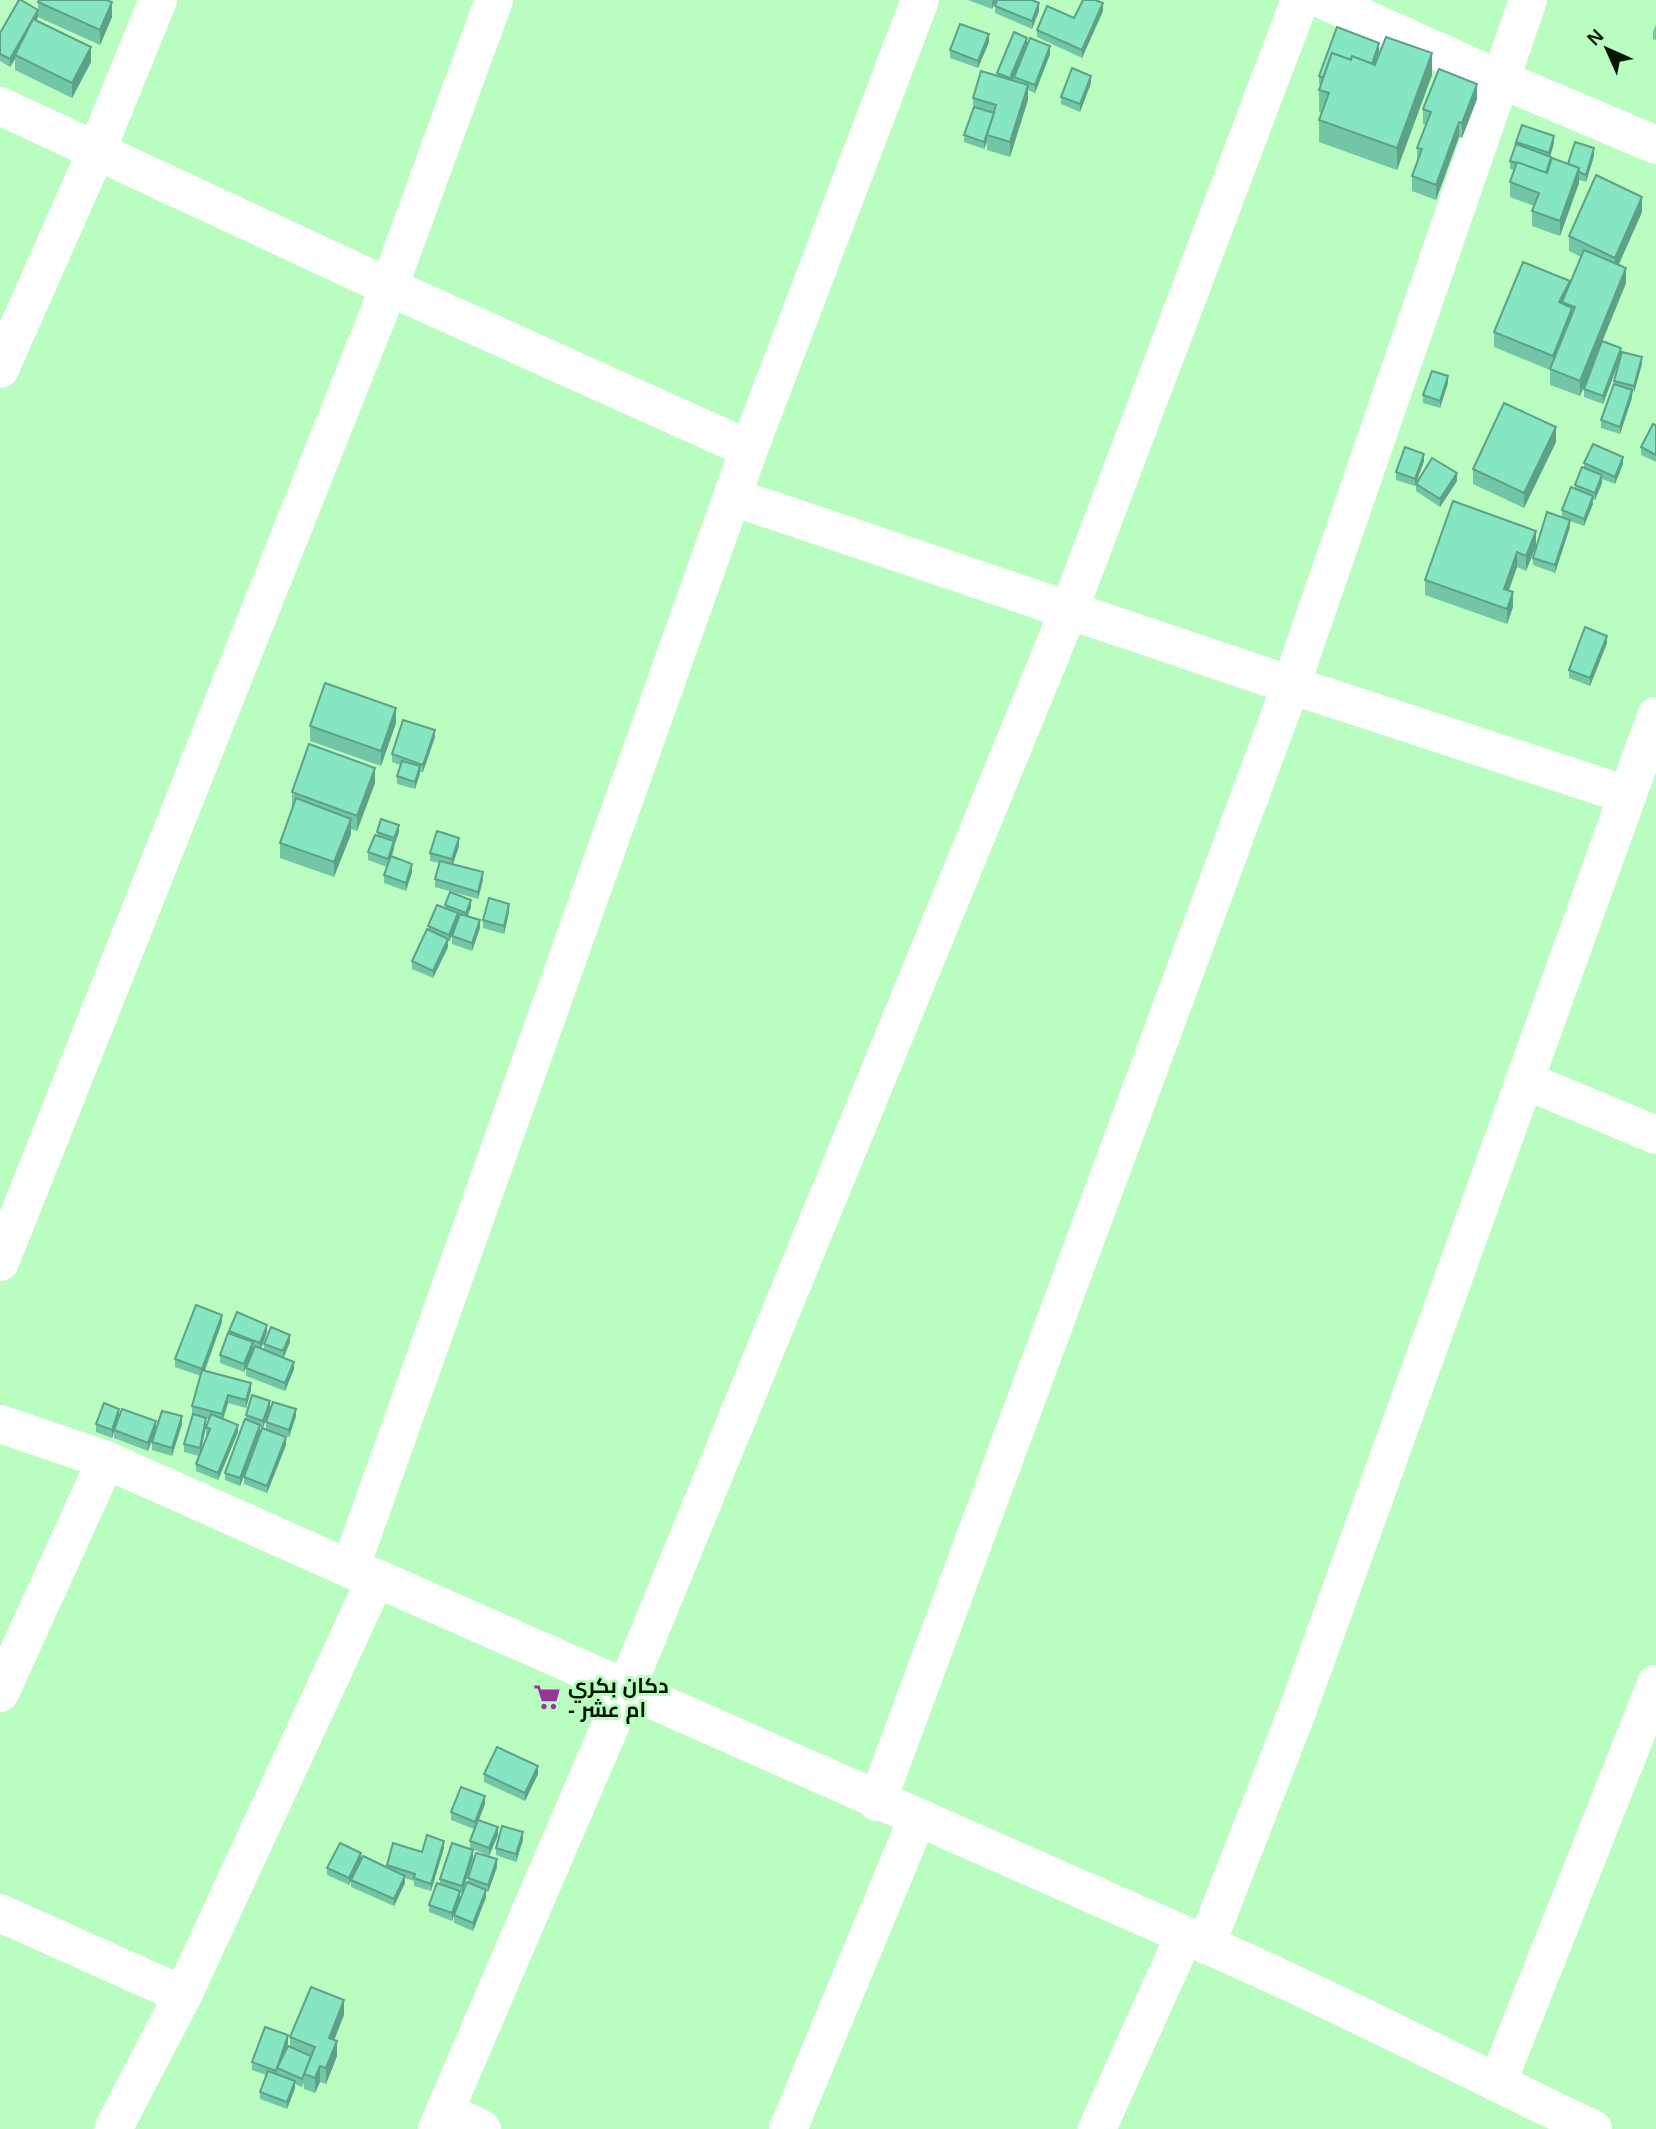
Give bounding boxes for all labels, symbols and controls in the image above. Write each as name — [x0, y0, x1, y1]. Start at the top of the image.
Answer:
north arrow — [1572, 14, 1642, 84]
text: N — [1583, 25, 1608, 50]
place label: دكان بكري - ام عشر — [568, 1674, 669, 1724]
supermarket icon: دكان بكري - ام عشر — [532, 1682, 562, 1712]

